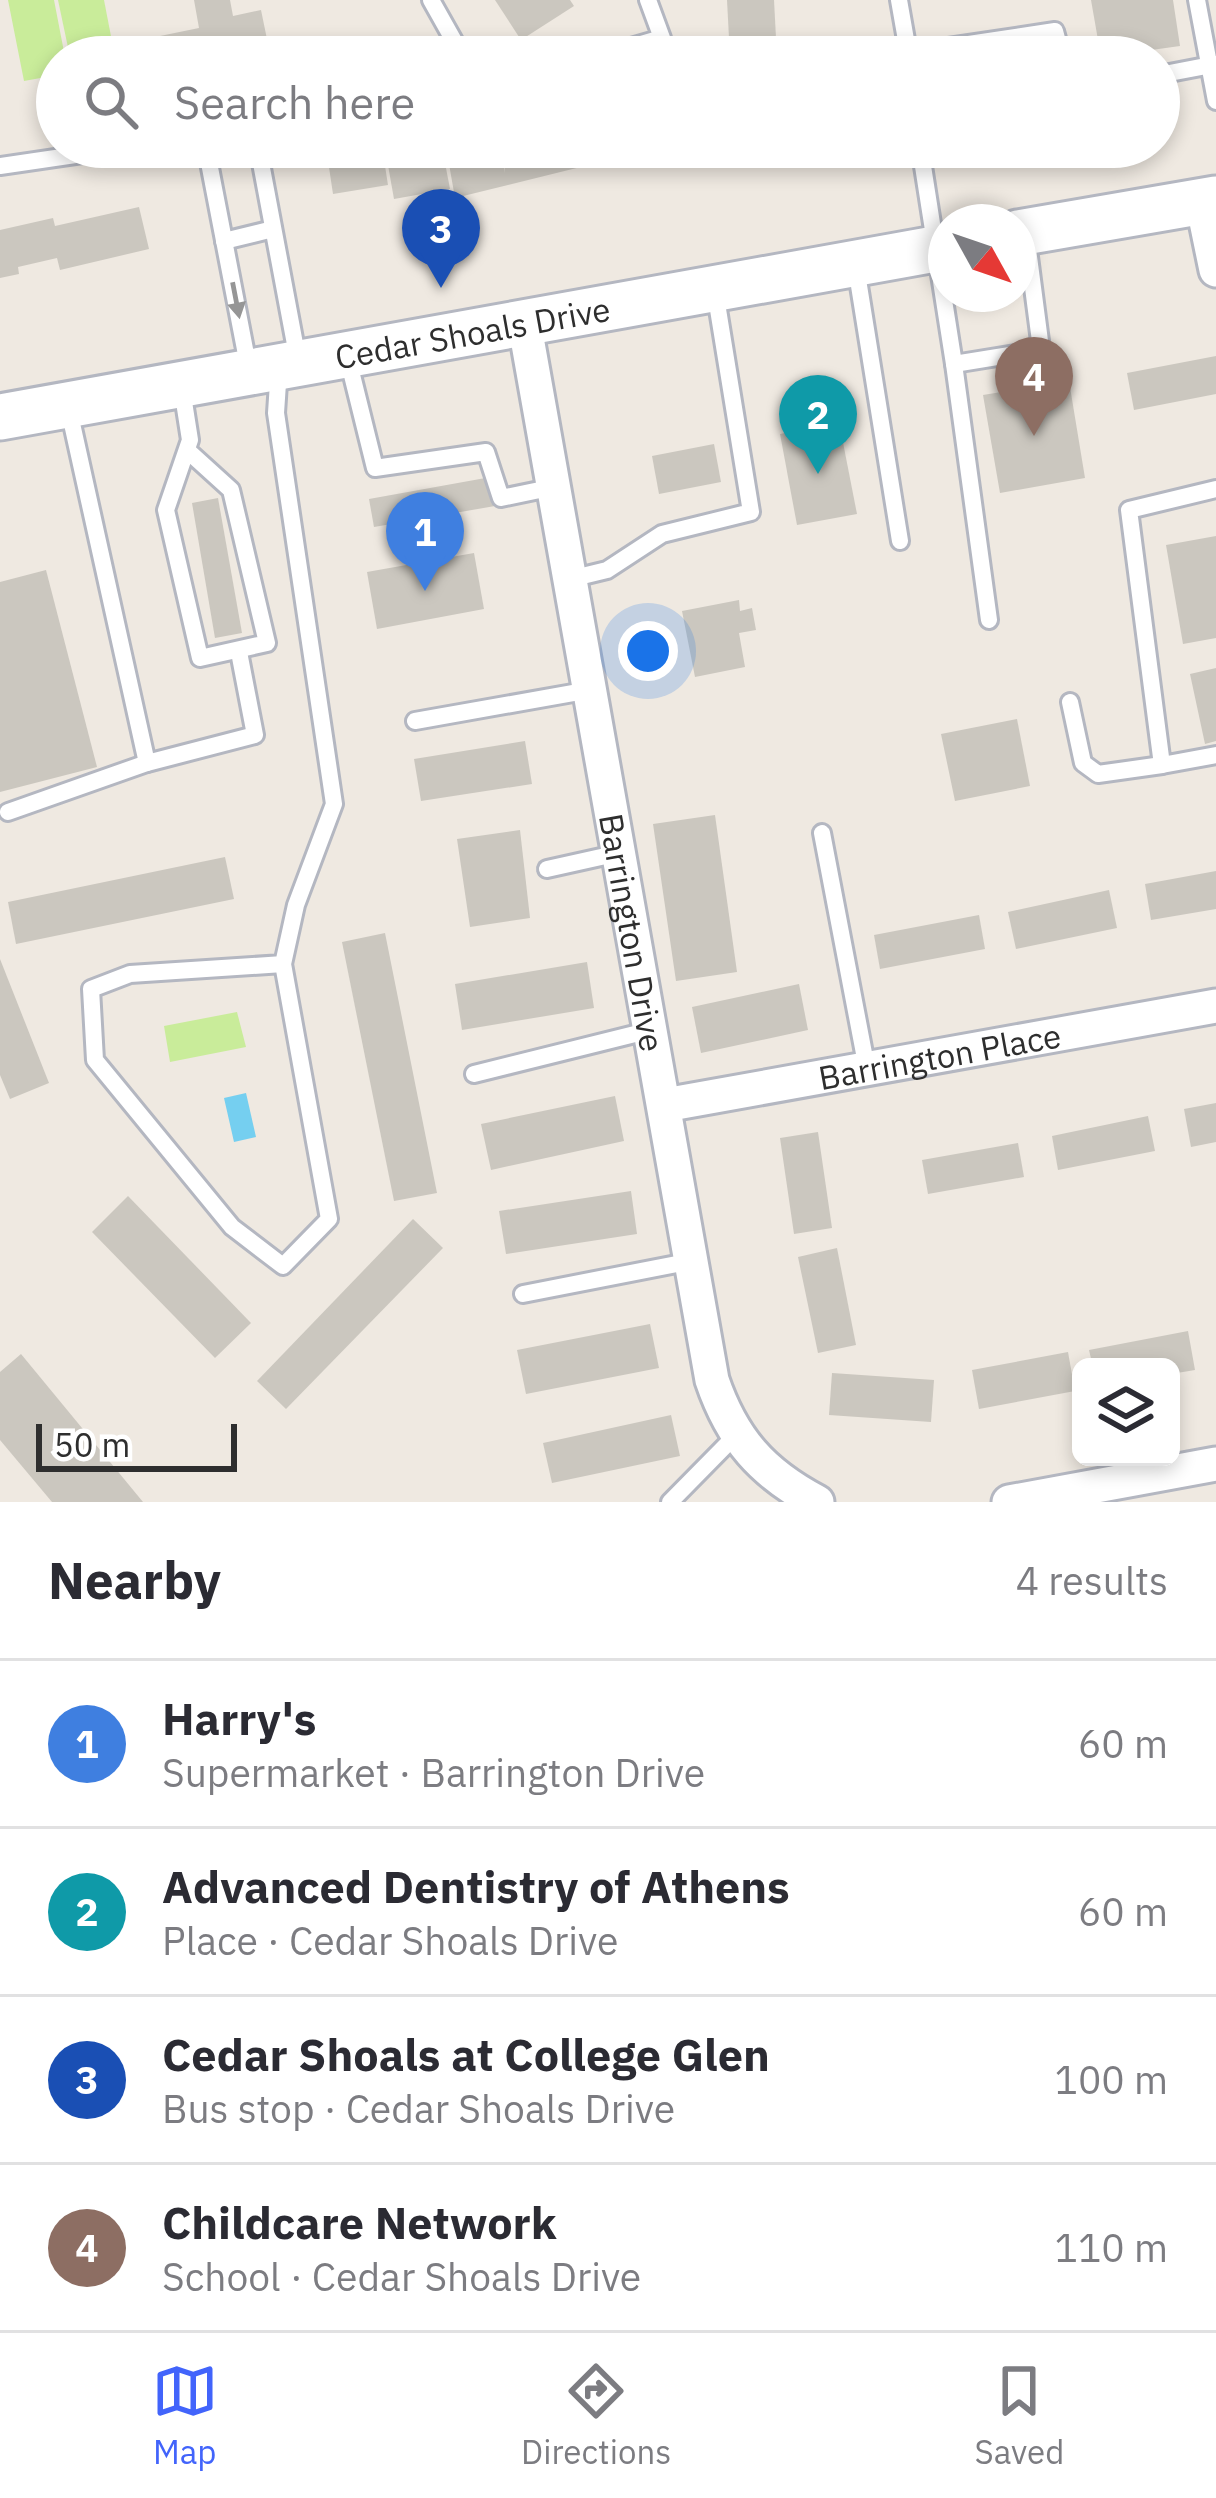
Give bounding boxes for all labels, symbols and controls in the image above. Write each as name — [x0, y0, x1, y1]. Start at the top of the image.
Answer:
search box — [36, 36, 1180, 168]
icon: search — [78, 69, 144, 135]
text: Search here — [174, 73, 415, 131]
pin: 3 — [402, 189, 480, 288]
north arrow — [928, 204, 1036, 312]
one-way arrow — [227, 281, 246, 319]
street label: Cedar Shoals Drive — [331, 286, 613, 378]
pin: 4 — [995, 337, 1073, 436]
pin: 2 — [779, 375, 857, 474]
pin: 1 — [386, 492, 464, 591]
your location — [618, 621, 678, 681]
street label: Barrington Drive — [590, 810, 675, 1055]
street label: Barrington Place — [815, 1013, 1064, 1099]
map controls — [1072, 1358, 1180, 1466]
button: layers — [1072, 1358, 1180, 1466]
scale bar — [36, 1418, 237, 1471]
text: 50 m — [54, 1423, 130, 1466]
text: Nearby — [48, 1547, 221, 1613]
text: 4 results — [1016, 1555, 1168, 1606]
text: Harry's — [162, 1689, 317, 1747]
text: 1 — [75, 1718, 99, 1769]
text: 60 m — [1078, 1718, 1168, 1769]
text: Supermarket · Barrington Drive — [162, 1747, 705, 1798]
text: Advanced Dentistry of Athens — [162, 1857, 790, 1915]
text: 2 — [75, 1886, 99, 1937]
text: 60 m — [1078, 1886, 1168, 1937]
text: Place · Cedar Shoals Drive — [162, 1915, 618, 1966]
text: Cedar Shoals at College Glen — [162, 2025, 770, 2083]
text: 3 — [75, 2054, 99, 2105]
text: 100 m — [1055, 2054, 1168, 2105]
text: Bus stop · Cedar Shoals Drive — [162, 2083, 675, 2134]
text: Childcare Network — [162, 2193, 557, 2251]
text: 4 — [75, 2222, 99, 2273]
text: 110 m — [1055, 2222, 1168, 2273]
text: School · Cedar Shoals Drive — [162, 2251, 641, 2302]
tab: Map — [152, 2358, 218, 2473]
tab: Directions — [521, 2358, 671, 2473]
tab: Saved — [975, 2358, 1064, 2473]

